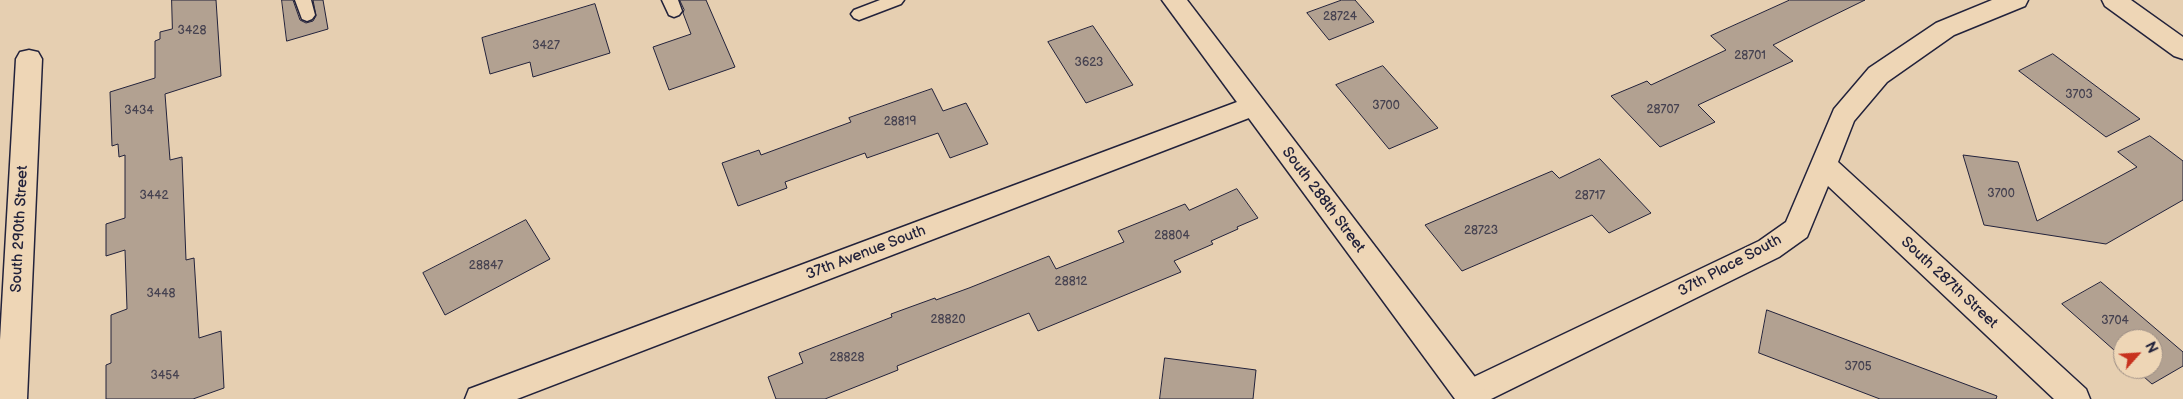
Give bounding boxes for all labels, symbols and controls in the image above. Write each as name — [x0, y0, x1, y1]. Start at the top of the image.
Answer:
house number: 28724 — [1323, 10, 1357, 24]
house number: 3428 — [178, 24, 206, 38]
house number: 3427 — [532, 39, 560, 53]
house number: 28701 — [1734, 49, 1766, 63]
house number: 3623 — [1075, 56, 1103, 70]
house number: 3703 — [2065, 88, 2093, 102]
house number: 3700 — [1372, 99, 1400, 113]
house number: 28707 — [1647, 103, 1679, 117]
house number: 3434 — [124, 104, 154, 118]
house number: 28819 — [884, 115, 916, 129]
street label: South 288th Street — [1278, 144, 1368, 256]
street label: South 290th Street — [8, 165, 32, 293]
house number: 3700 — [1987, 187, 2015, 201]
house number: 3442 — [139, 189, 169, 203]
house number: 28717 — [1575, 189, 1605, 203]
street label: 37th Avenue South — [804, 222, 928, 284]
house number: 28723 — [1464, 224, 1498, 238]
house number: 28804 — [1154, 229, 1190, 243]
street label: 37th Place South — [1675, 231, 1785, 301]
street label: South 287th Street — [1897, 234, 2001, 332]
house number: 28847 — [469, 259, 503, 273]
house number: 28812 — [1055, 275, 1087, 289]
house number: 3448 — [146, 287, 176, 301]
house number: 28820 — [930, 313, 966, 327]
house number: 3704 — [2101, 314, 2129, 328]
north arrow — [2113, 329, 2163, 379]
text: N — [2141, 339, 2161, 356]
house number: 28828 — [829, 351, 865, 365]
house number: 3705 — [1844, 360, 1872, 374]
house number: 3454 — [151, 369, 179, 383]

